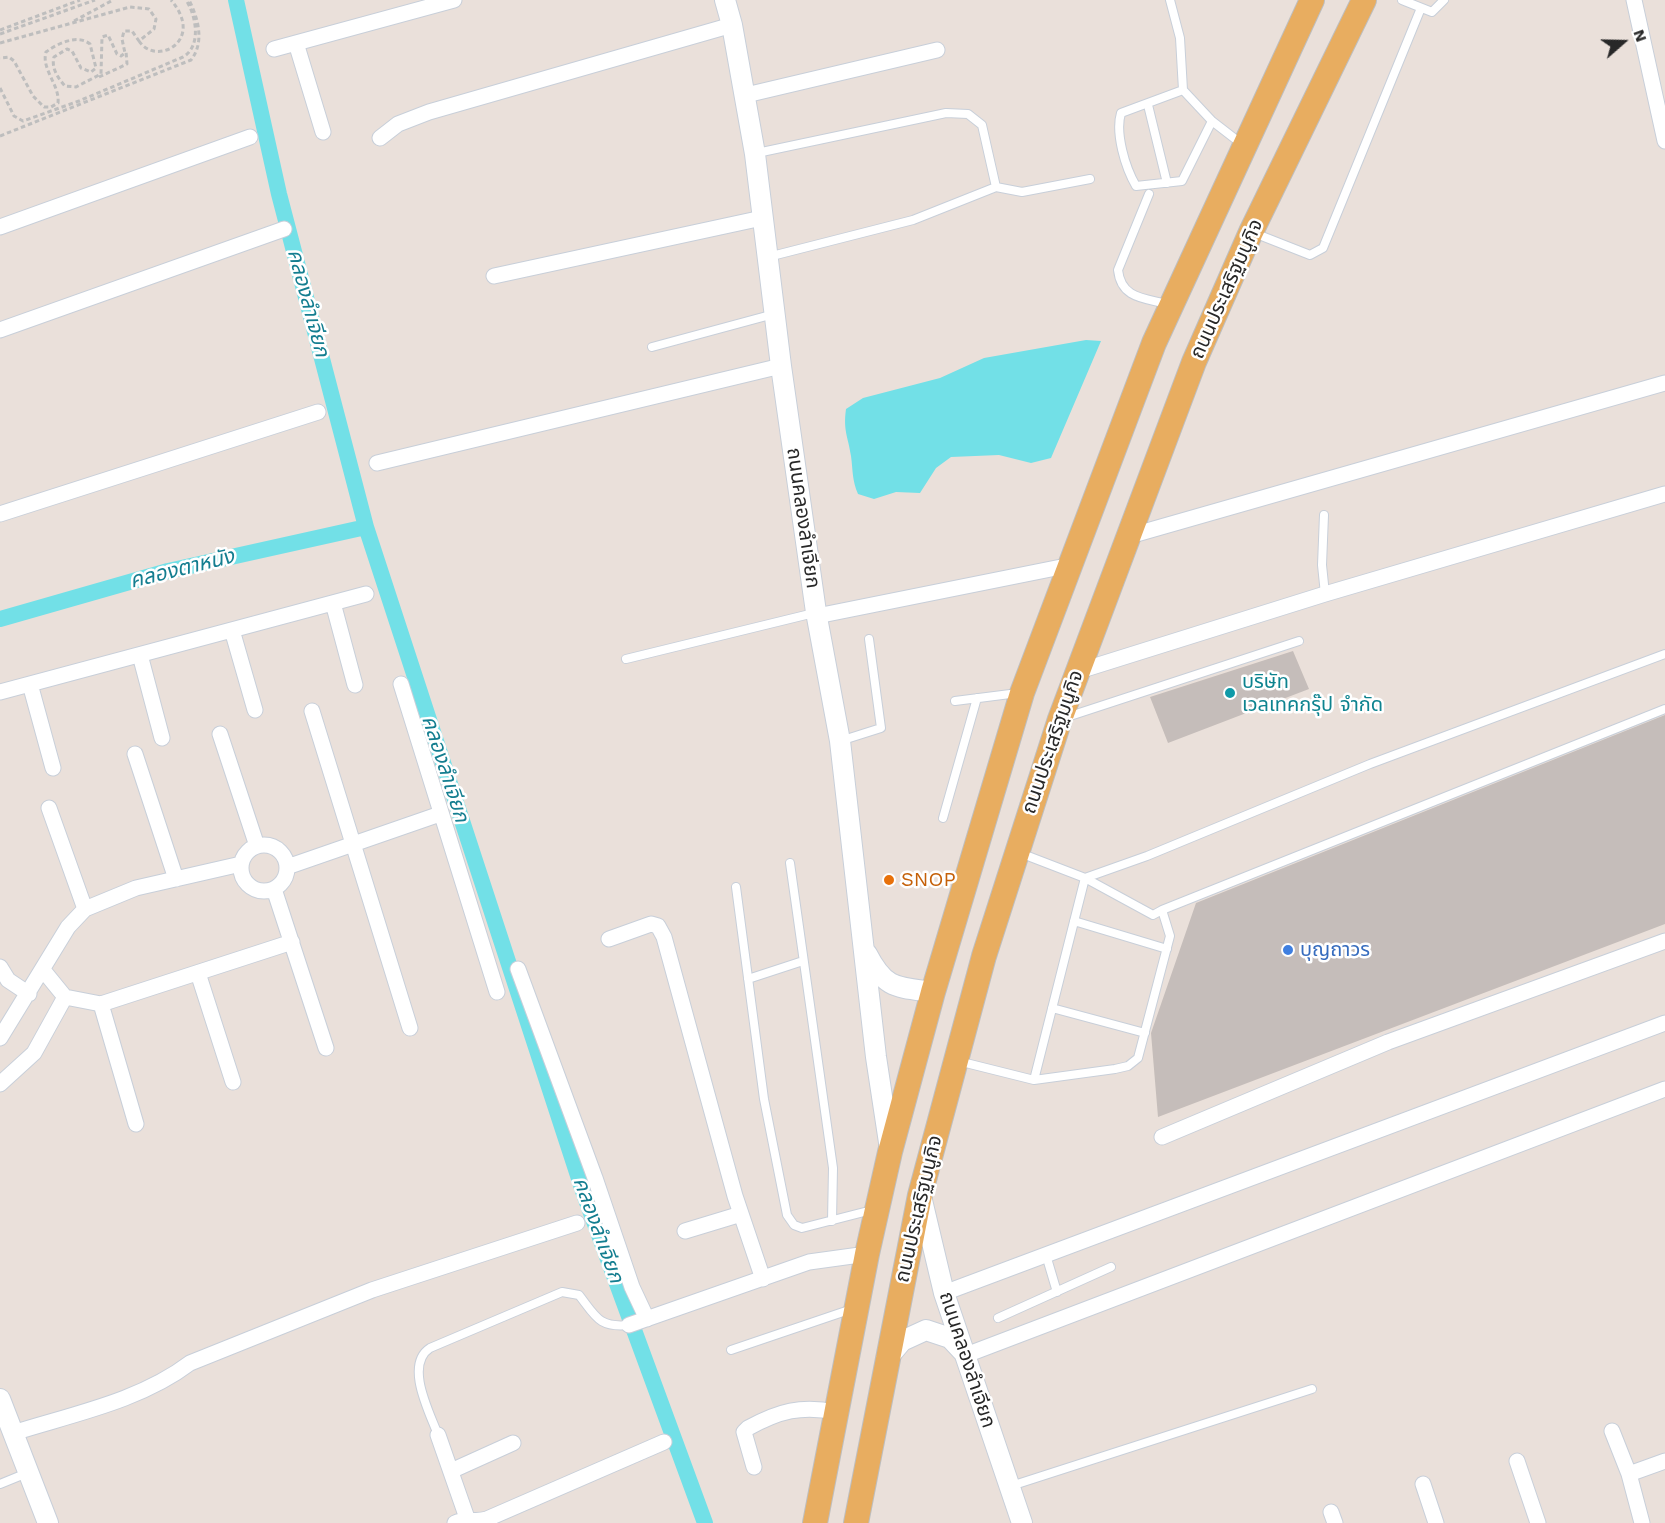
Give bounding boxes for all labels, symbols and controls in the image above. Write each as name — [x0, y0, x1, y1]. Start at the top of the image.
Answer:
north arrow — [1593, 12, 1653, 72]
text: N — [1629, 27, 1651, 44]
street label: ถนนประเสริฐมนูกิจ — [1185, 216, 1269, 362]
water label: คลองลำเจียก — [282, 246, 334, 360]
street label: ถนนคลองลำเจียก — [781, 446, 825, 590]
water label: คลองตาหนัง — [127, 544, 237, 594]
street label: ถนนประเสริฐมนูกิจ — [1017, 667, 1089, 817]
place label: บริษัท เวลเทคกรุ๊ป จำกัด — [1242, 670, 1383, 717]
marker: บริษัท เวลเทคกรุ๊ป จำกัด — [1223, 686, 1237, 700]
water label: คลองลำเจียก — [416, 713, 474, 825]
place label: SNOP — [901, 868, 956, 892]
marker: SNOP — [882, 873, 896, 887]
place label: บุญถาวร — [1300, 938, 1370, 962]
marker: บุญถาวร — [1281, 943, 1295, 957]
street label: ถนนประเสริฐมนูกิจ — [890, 1133, 948, 1285]
water label: คลองลำเจียก — [567, 1174, 629, 1286]
street label: ถนนคลองลำเจียก — [934, 1289, 1000, 1431]

